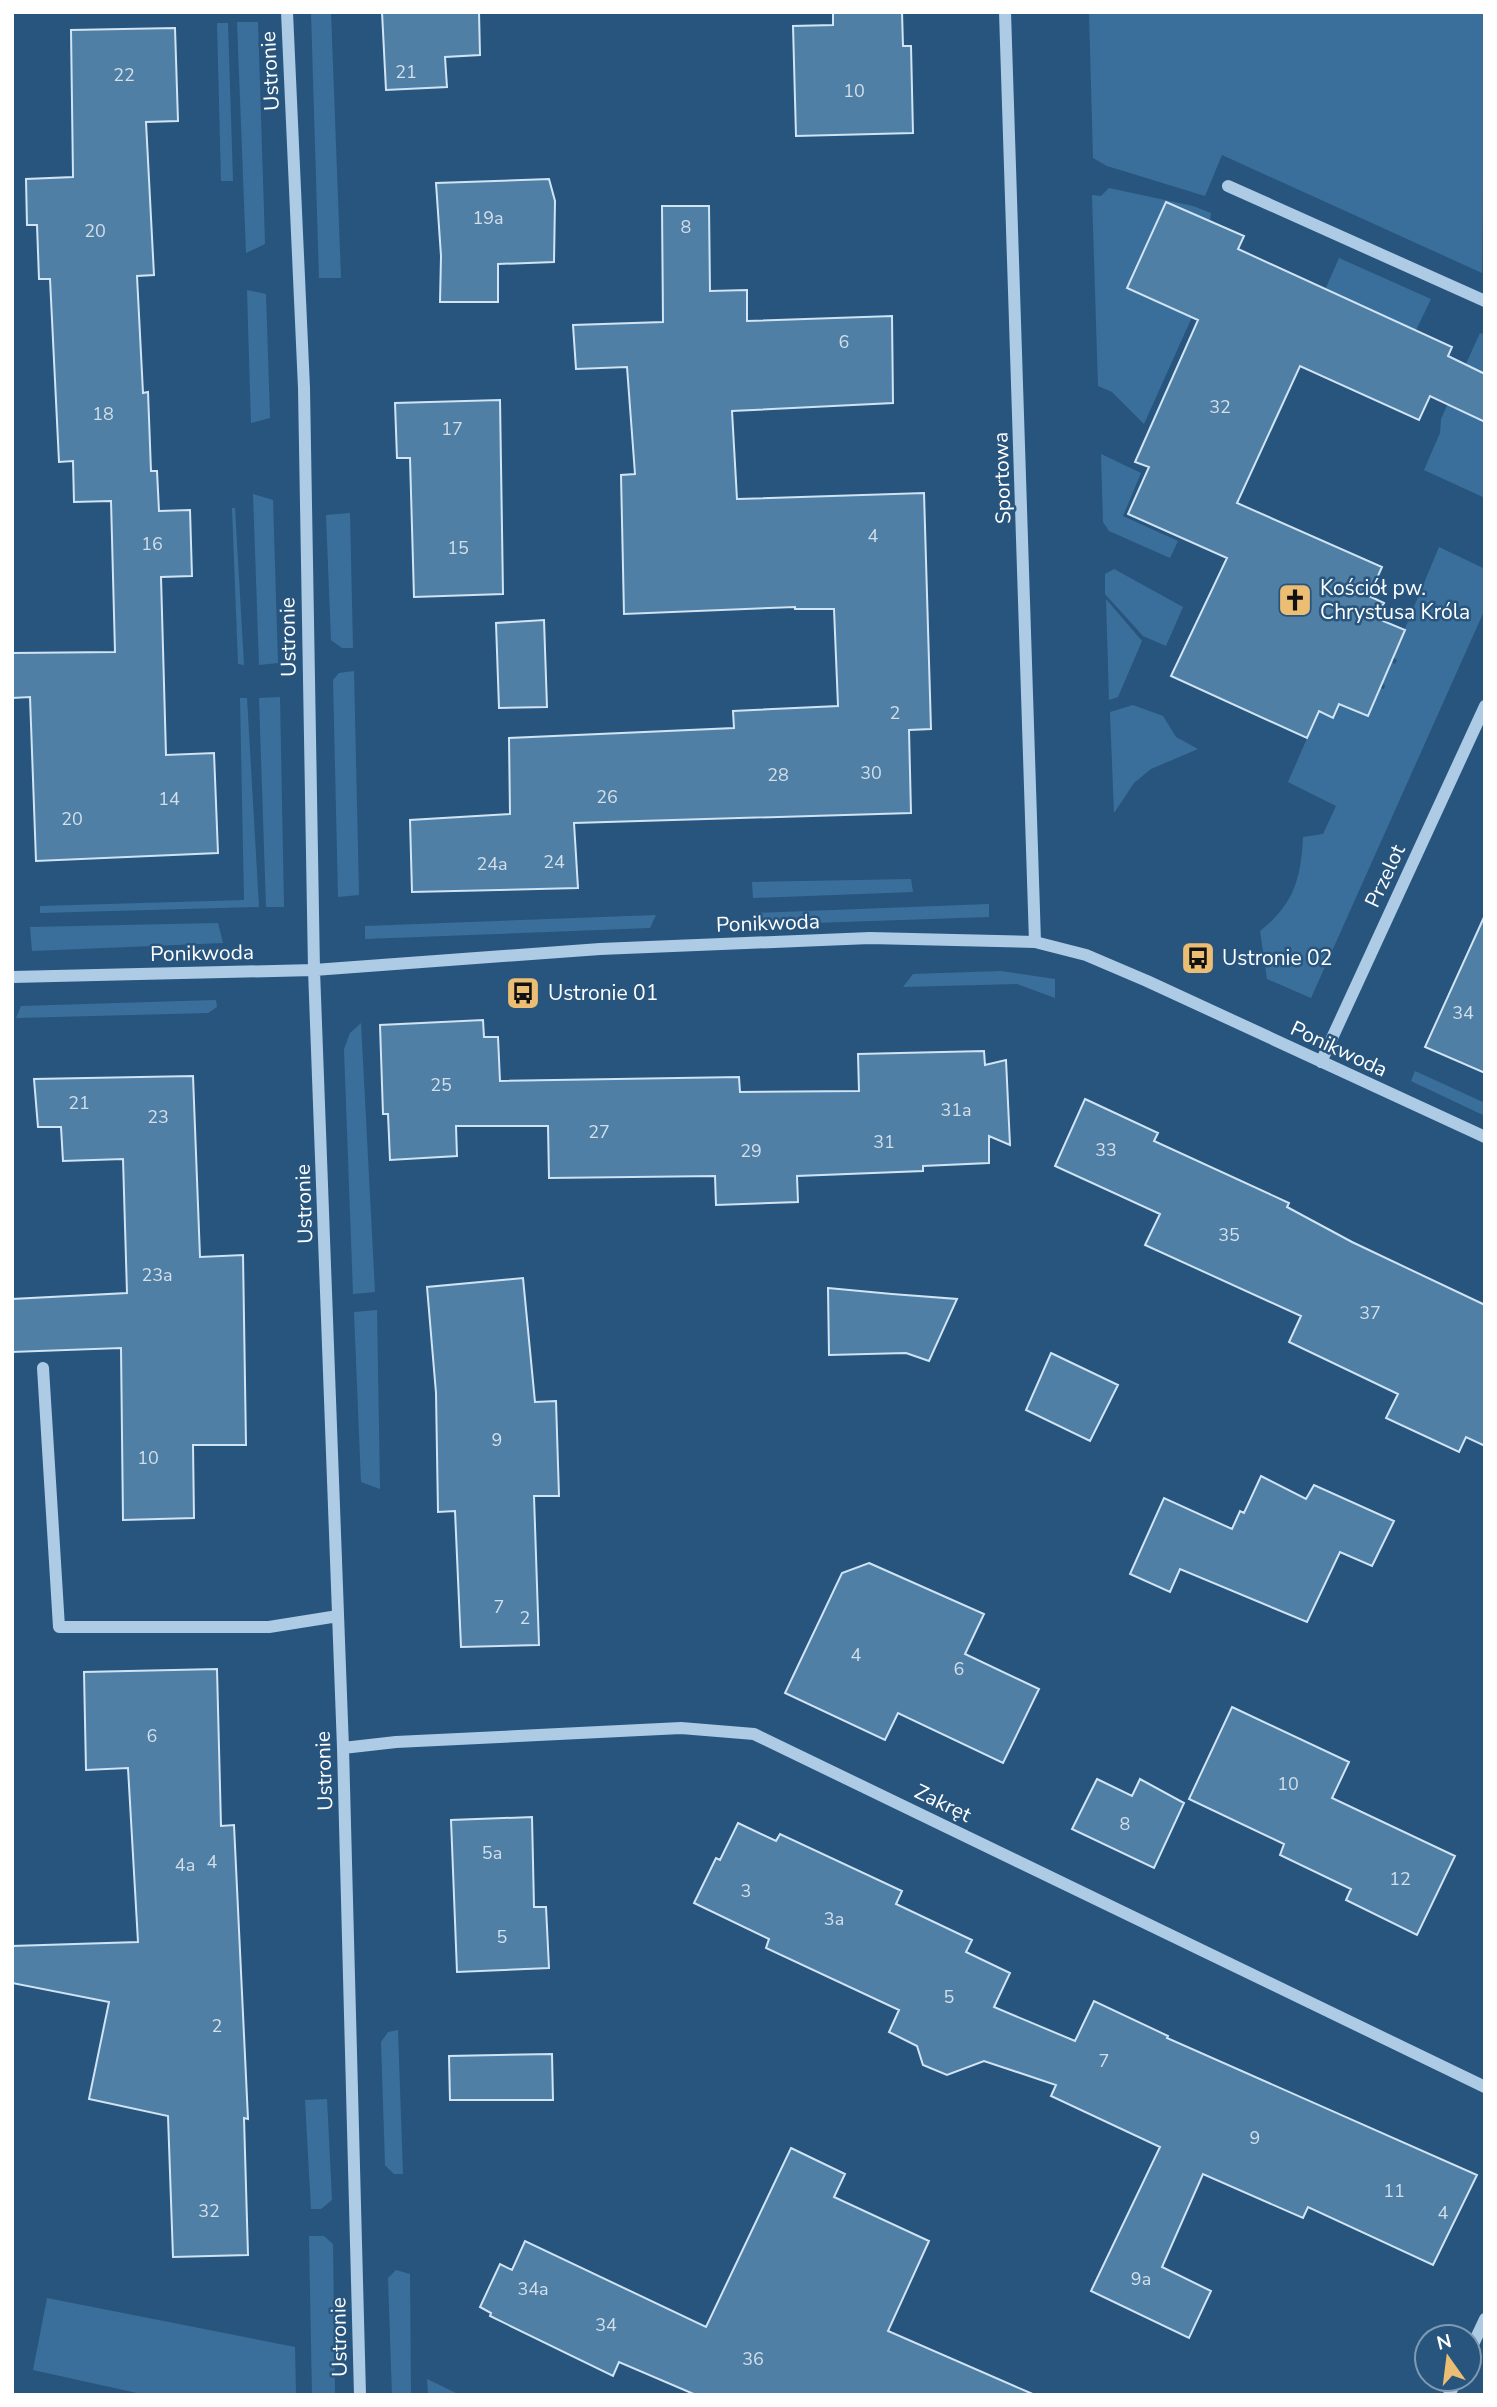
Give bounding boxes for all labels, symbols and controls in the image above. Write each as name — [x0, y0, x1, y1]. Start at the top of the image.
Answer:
street label: Ustronie — [254, 30, 286, 112]
house number: 21 — [395, 60, 417, 84]
house number: 22 — [113, 63, 135, 87]
house number: 10 — [843, 79, 865, 103]
house number: 19a — [472, 206, 504, 230]
house number: 8 — [681, 215, 691, 239]
house number: 20 — [84, 219, 106, 243]
house number: 6 — [839, 330, 849, 354]
house number: 32 — [1209, 395, 1231, 419]
house number: 18 — [92, 402, 114, 426]
house number: 17 — [441, 417, 463, 441]
street label: Sportowa — [986, 431, 1018, 525]
house number: 4 — [868, 524, 879, 548]
house number: 16 — [141, 532, 163, 556]
house number: 15 — [447, 536, 469, 560]
place label: Kościół pw. Chrystusa Króla — [1320, 574, 1470, 626]
church icon: Kościół pw. Chrystusa Króla — [1276, 581, 1314, 619]
street label: Ustronie — [273, 597, 303, 677]
house number: 2 — [890, 701, 900, 725]
house number: 30 — [860, 761, 882, 785]
house number: 28 — [767, 763, 789, 787]
house number: 26 — [596, 785, 618, 809]
house number: 14 — [158, 787, 180, 811]
house number: 20 — [61, 807, 83, 831]
street label: Przelot — [1358, 839, 1412, 912]
house number: 24 — [543, 850, 565, 874]
house number: 24a — [476, 852, 508, 876]
street label: Ponikwoda — [716, 907, 820, 939]
street label: Ponikwoda — [150, 938, 254, 968]
bus stop icon: Ustronie 02 — [1179, 939, 1217, 977]
place label: Ustronie 02 — [1222, 944, 1332, 972]
bus stop icon: Ustronie 01 — [504, 974, 542, 1012]
place label: Ustronie 01 — [548, 979, 658, 1007]
house number: 34 — [1452, 1001, 1474, 1025]
street label: Ponikwoda — [1286, 1014, 1392, 1084]
house number: 25 — [430, 1073, 452, 1097]
house number: 21 — [68, 1091, 90, 1115]
house number: 31a — [940, 1098, 972, 1122]
house number: 23 — [147, 1105, 169, 1129]
house number: 27 — [588, 1120, 610, 1144]
house number: 31 — [873, 1130, 895, 1154]
house number: 33 — [1095, 1138, 1117, 1162]
house number: 29 — [740, 1139, 762, 1163]
street label: Ustronie — [289, 1164, 319, 1244]
house number: 35 — [1218, 1223, 1240, 1247]
house number: 23a — [141, 1263, 173, 1287]
house number: 37 — [1359, 1301, 1381, 1325]
house number: 9 — [492, 1428, 502, 1452]
house number: 10 — [137, 1446, 159, 1470]
house number: 7 — [494, 1595, 504, 1619]
house number: 2 — [520, 1606, 530, 1630]
house number: 4 — [851, 1643, 862, 1667]
house number: 6 — [954, 1657, 964, 1681]
house number: 6 — [147, 1724, 157, 1748]
street label: Ustronie — [309, 1731, 339, 1811]
house number: 10 — [1277, 1772, 1299, 1796]
street label: Zakręt — [910, 1777, 977, 1829]
house number: 8 — [1120, 1812, 1130, 1836]
house number: 5a — [482, 1841, 502, 1865]
house number: 4 — [207, 1850, 218, 1874]
house number: 4a — [175, 1853, 195, 1877]
house number: 12 — [1389, 1867, 1411, 1891]
house number: 3 — [741, 1879, 751, 1903]
house number: 3a — [824, 1907, 844, 1931]
house number: 5 — [497, 1925, 507, 1949]
house number: 5 — [944, 1985, 954, 2009]
house number: 2 — [212, 2014, 222, 2038]
house number: 7 — [1099, 2049, 1109, 2073]
house number: 9 — [1250, 2126, 1260, 2150]
house number: 11 — [1383, 2179, 1405, 2203]
house number: 32 — [198, 2199, 220, 2223]
house number: 4 — [1438, 2201, 1449, 2225]
house number: 9a — [1131, 2267, 1151, 2291]
house number: 34a — [517, 2277, 549, 2301]
street label: Ustronie — [324, 2297, 354, 2377]
house number: 34 — [595, 2313, 617, 2337]
north arrow — [1413, 2323, 1483, 2393]
text: N — [1434, 2328, 1454, 2357]
house number: 36 — [742, 2347, 764, 2371]

